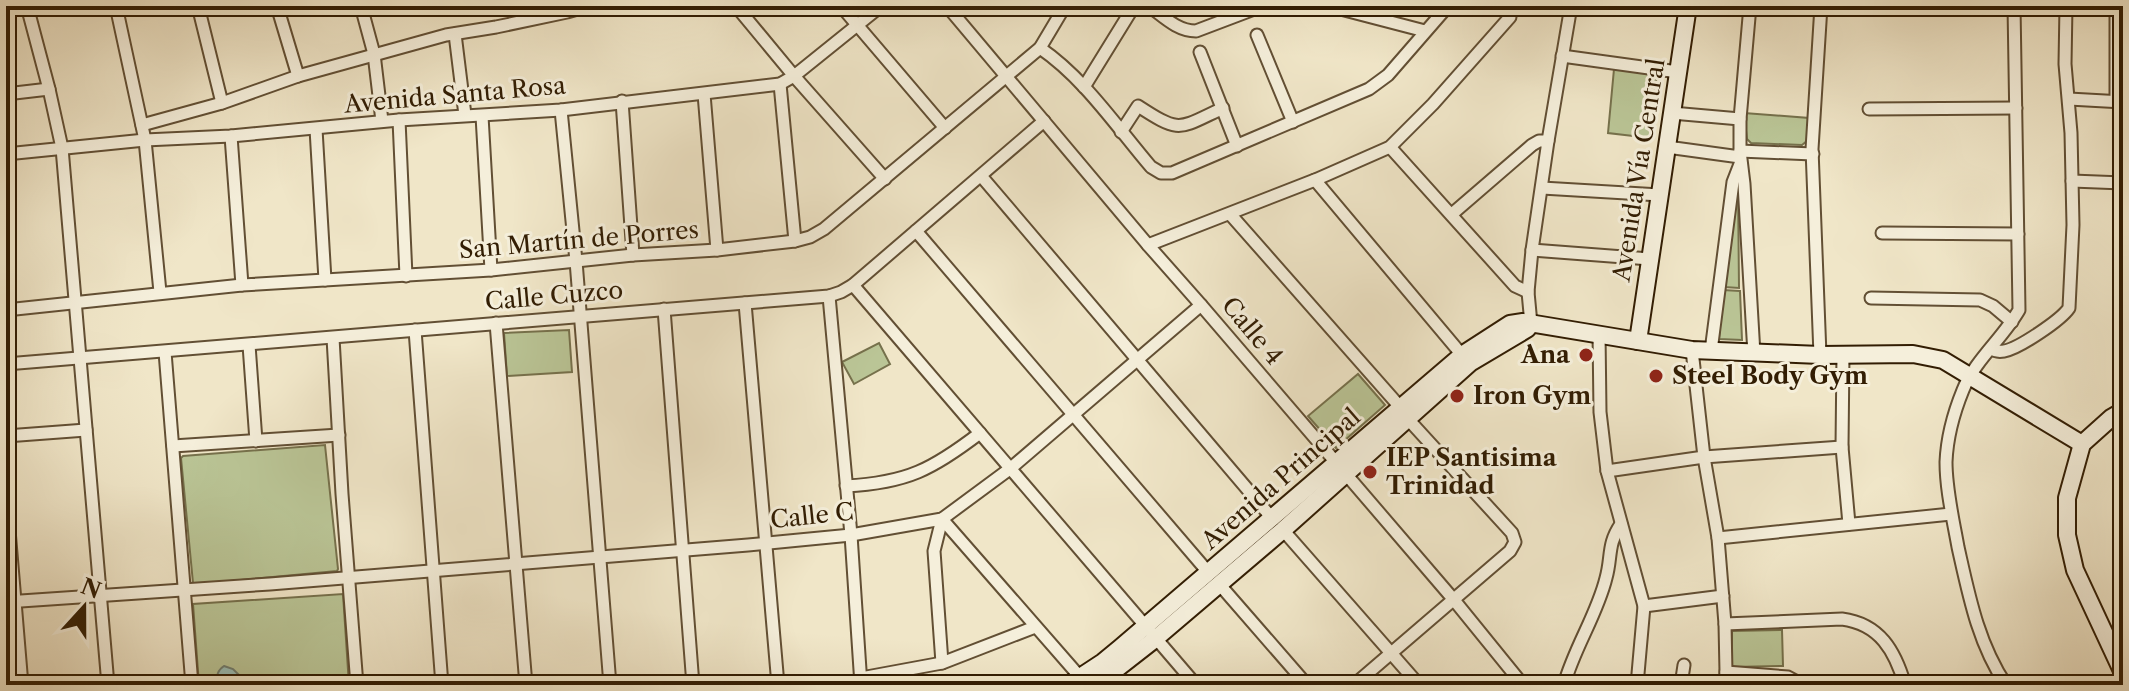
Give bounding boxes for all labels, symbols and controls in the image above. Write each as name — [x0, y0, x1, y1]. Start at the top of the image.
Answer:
street label: Avenida Vía Central — [1606, 56, 1670, 284]
street label: Avenida Santa Rosa — [342, 70, 567, 119]
street label: San Martín de Porres — [458, 215, 700, 264]
street label: Calle Cuzco — [484, 275, 624, 316]
street label: Calle 4 — [1216, 291, 1289, 370]
place label: Ana — [1520, 340, 1571, 369]
marker: Ana — [1577, 346, 1595, 364]
place label: Steel Body Gym — [1672, 361, 1868, 390]
marker: Steel Body Gym — [1647, 367, 1665, 385]
place label: Iron Gym — [1473, 381, 1591, 410]
marker: Iron Gym — [1448, 387, 1466, 405]
street label: Avenida Principal — [1195, 402, 1366, 556]
place label: IEP Santisima Trinidad — [1386, 443, 1558, 500]
marker: IEP Santisima Trinidad — [1361, 463, 1379, 481]
street label: Calle C — [769, 497, 855, 534]
north arrow — [44, 567, 124, 647]
text: N — [77, 573, 105, 605]

